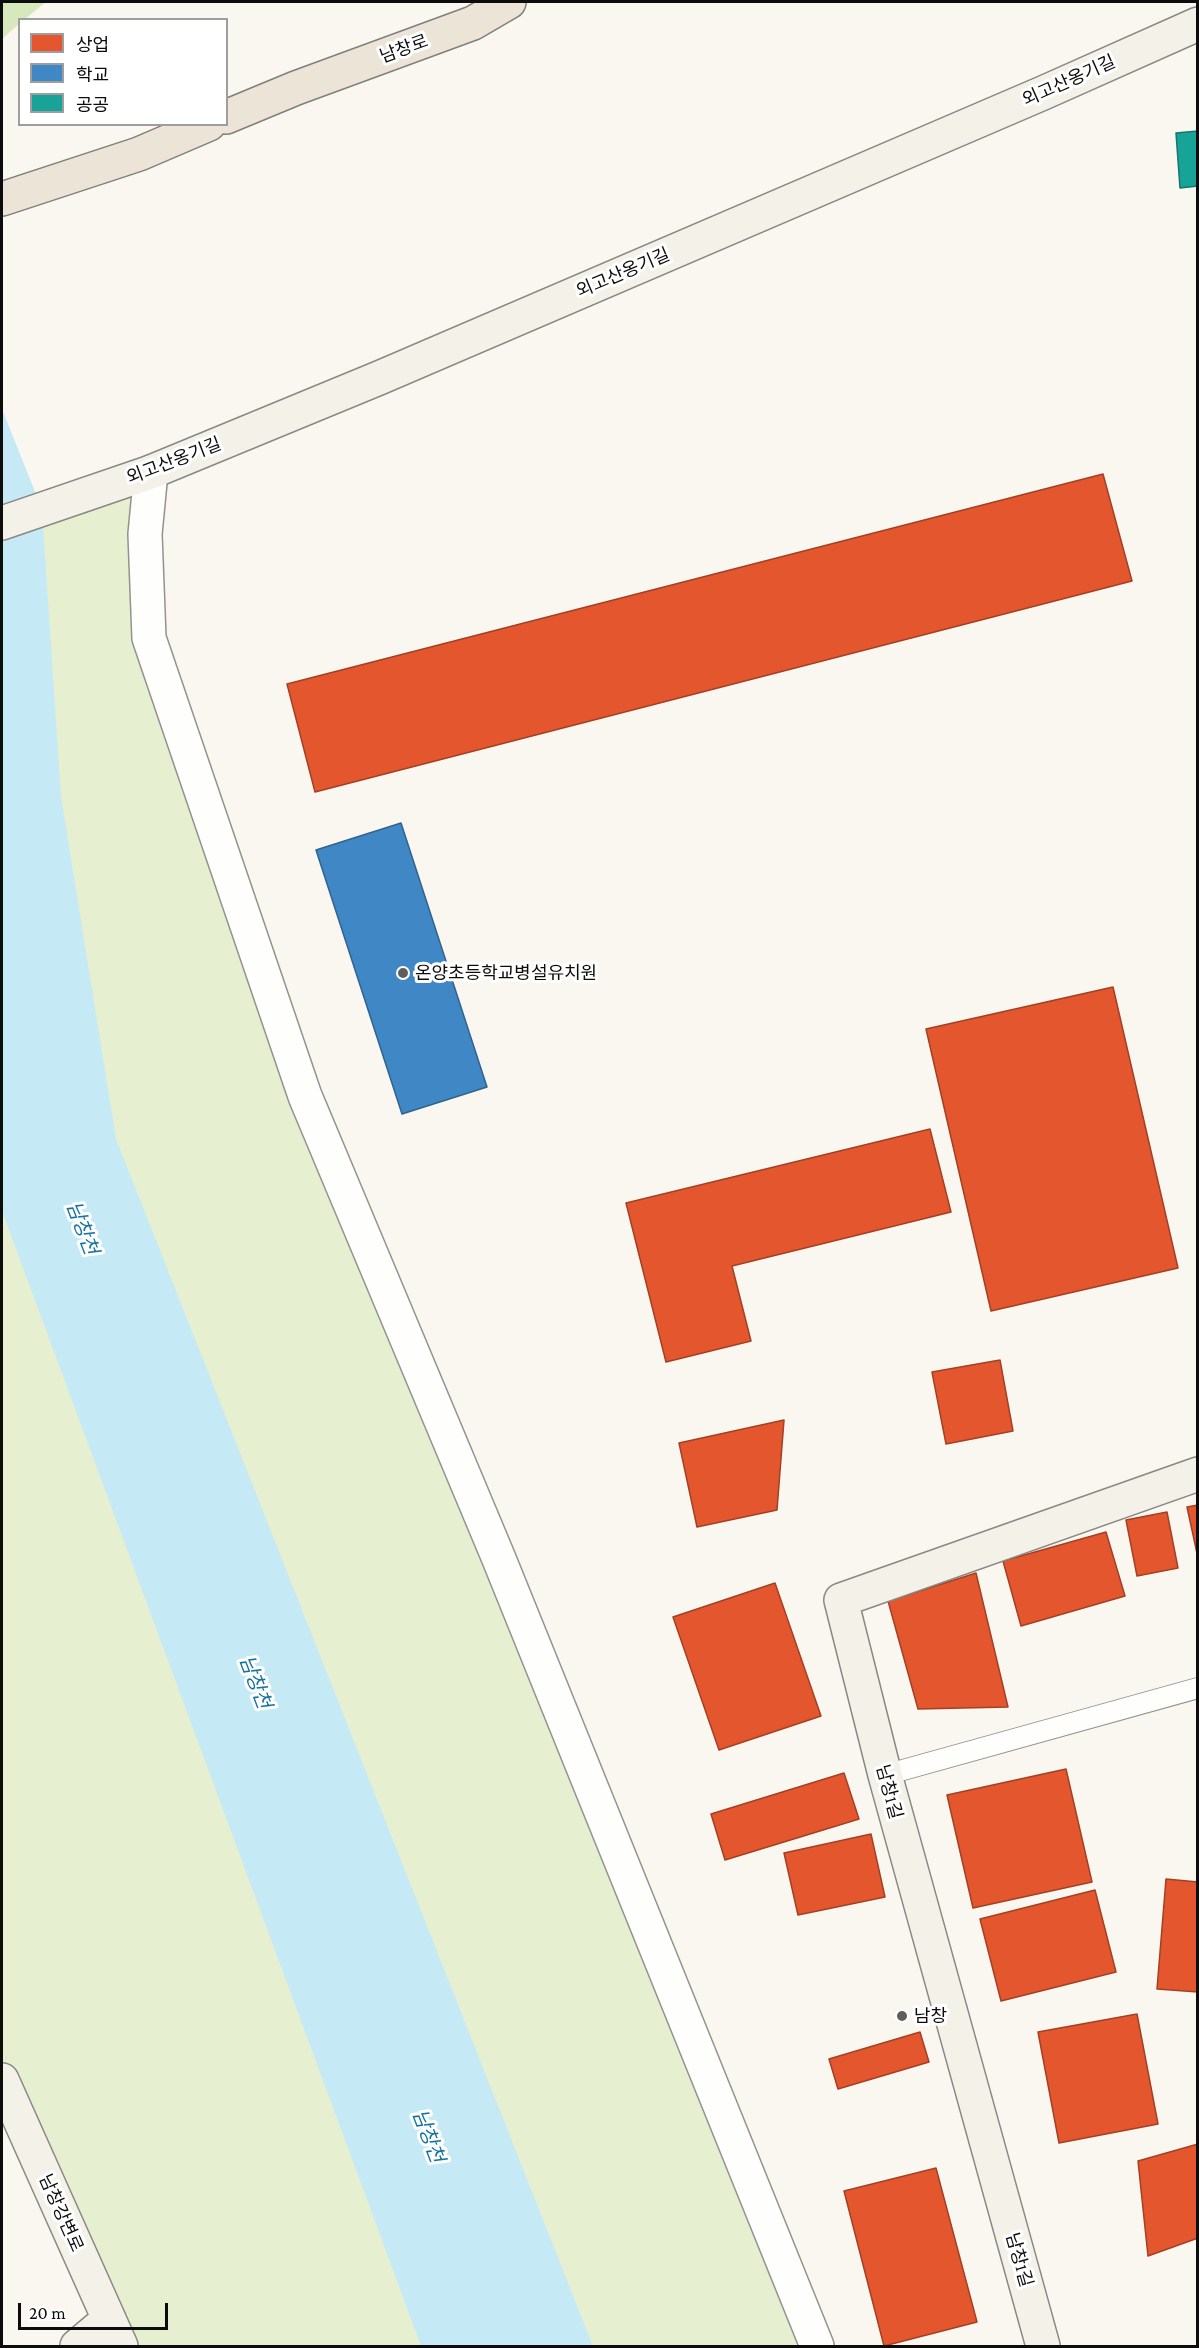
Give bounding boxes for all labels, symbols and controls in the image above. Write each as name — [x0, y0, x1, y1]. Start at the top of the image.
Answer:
legend — [18, 18, 228, 126]
street label: 남창로 — [377, 30, 431, 68]
text: 상업 — [76, 35, 109, 55]
street label: 외고산옹기길 — [1019, 51, 1119, 111]
text: 학교 — [76, 65, 109, 85]
text: 공공 — [76, 95, 109, 115]
street label: 외고산옹기길 — [573, 244, 673, 302]
street label: 외고산옹기길 — [124, 433, 224, 489]
place label: 온양초등학교병설유치원 — [415, 962, 597, 984]
marker: 온양초등학교병설유치원 — [396, 966, 410, 980]
water label: 남창천 — [61, 1198, 103, 1258]
water label: 남창천 — [234, 1652, 276, 1712]
street label: 남창1길 — [871, 1762, 907, 1822]
place label: 남창 — [914, 2005, 947, 2027]
marker: 남창 — [895, 2009, 909, 2023]
water label: 남창천 — [407, 2106, 449, 2166]
street label: 남창강변로 — [34, 2171, 88, 2255]
street label: 남창1길 — [1001, 2230, 1037, 2290]
scale bar — [21, 2291, 171, 2329]
text: 20 m — [29, 2303, 66, 2323]

